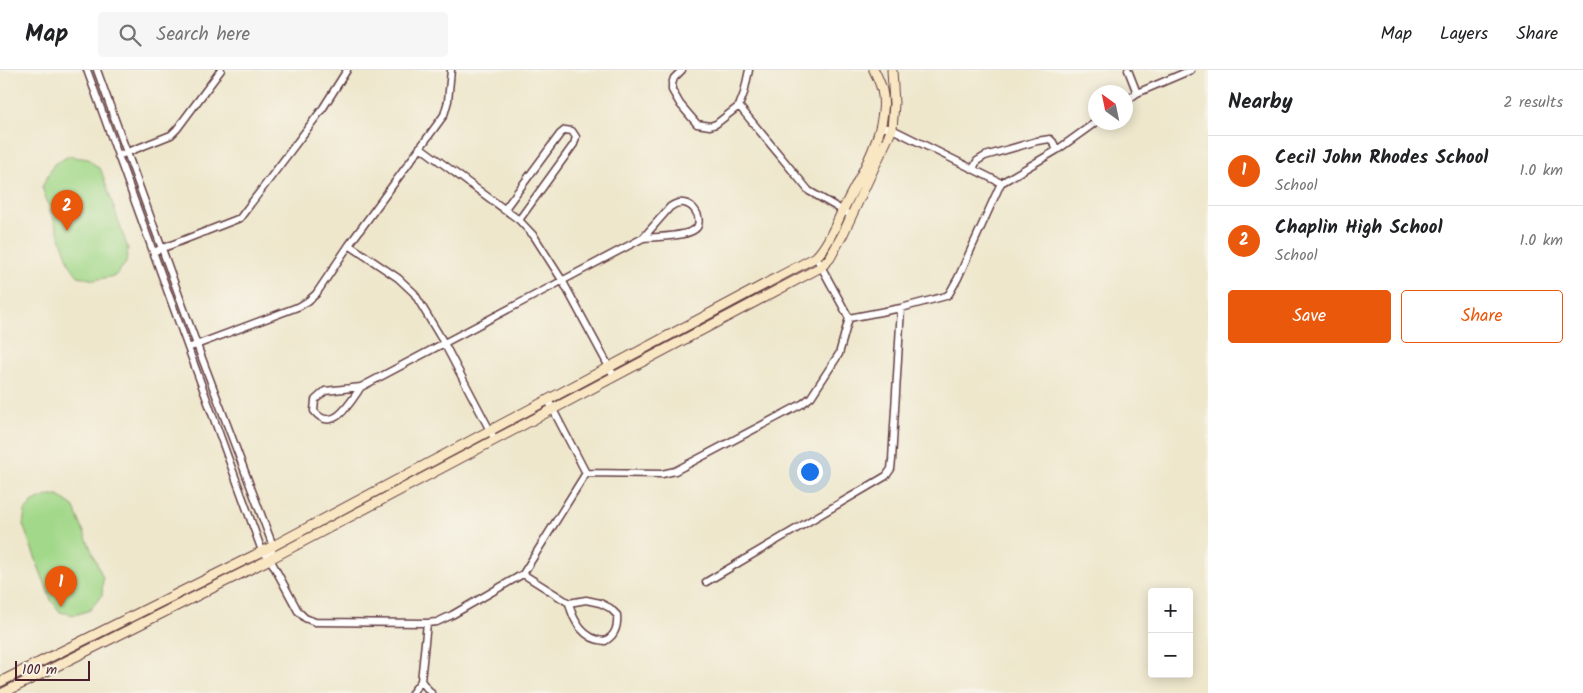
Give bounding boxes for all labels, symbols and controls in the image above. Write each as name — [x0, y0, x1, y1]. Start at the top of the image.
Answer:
search box — [98, 12, 448, 57]
text: Map — [25, 15, 68, 54]
text: Search here — [156, 20, 250, 50]
text: Map — [1381, 20, 1412, 49]
text: Layers — [1440, 20, 1488, 49]
text: Share — [1516, 20, 1558, 49]
icon: search — [116, 21, 144, 49]
north arrow — [1088, 85, 1133, 130]
text: Nearby — [1228, 86, 1293, 119]
text: 2 results — [1503, 90, 1563, 115]
text: Cecil John Rhodes School — [1275, 143, 1488, 173]
text: 1 — [1242, 158, 1246, 183]
text: 1.0 km — [1520, 158, 1563, 183]
text: School — [1275, 173, 1318, 198]
pin: 2 — [51, 190, 83, 231]
text: Chaplin High School — [1275, 213, 1443, 243]
text: 2 — [1239, 228, 1249, 253]
text: 1.0 km — [1520, 228, 1563, 253]
text: School — [1275, 243, 1318, 268]
button: Save — [1228, 290, 1391, 343]
button: Share — [1401, 290, 1563, 343]
your location — [797, 459, 823, 485]
pin: 1 — [45, 566, 77, 607]
map controls — [1148, 588, 1193, 678]
button: + — [1148, 588, 1193, 633]
button: − — [1148, 633, 1193, 678]
scale bar — [15, 658, 90, 681]
text: 100 m — [22, 659, 57, 681]

